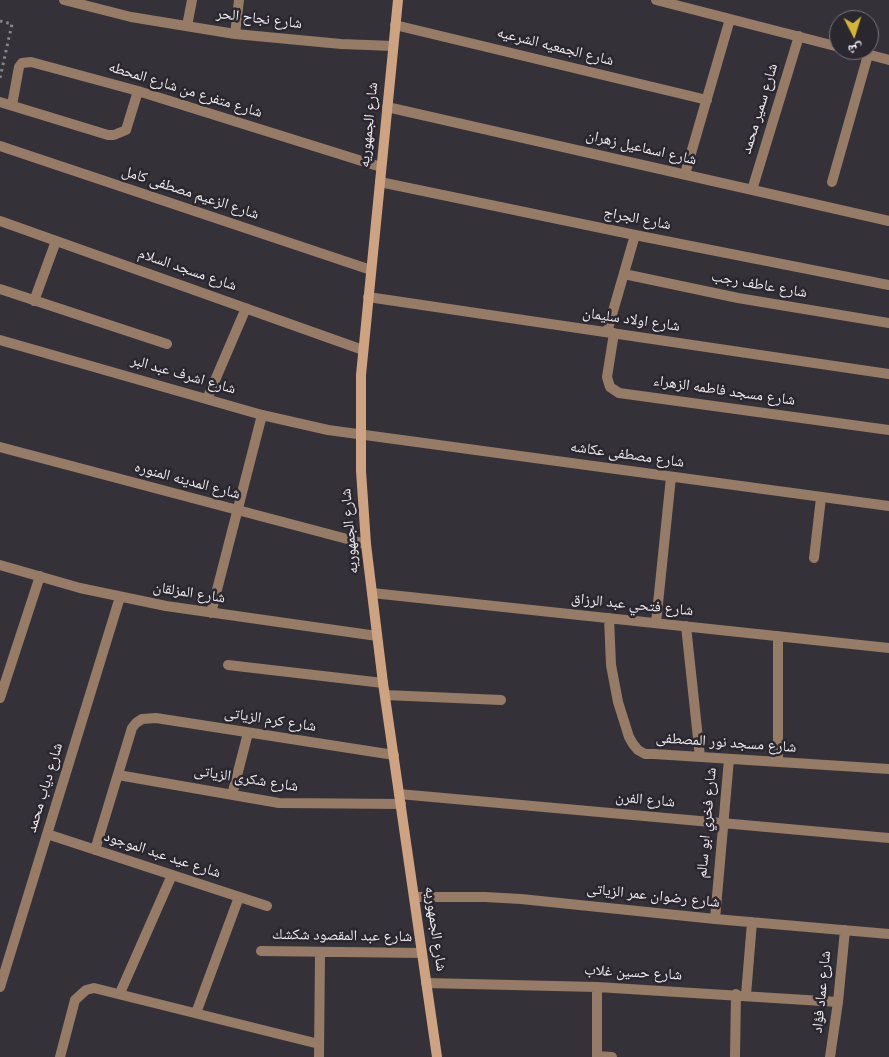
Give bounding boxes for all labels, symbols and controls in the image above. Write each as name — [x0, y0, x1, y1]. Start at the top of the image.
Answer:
street label: شارع نجاح الحر — [215, 6, 303, 34]
north arrow — [829, 10, 879, 60]
street label: شارع الجمعيه الشرعيه — [495, 25, 615, 71]
text: ش — [847, 38, 864, 61]
street label: شارع متفرع من شارع المحطه — [106, 59, 264, 123]
street label: شارع سمير محمد — [739, 62, 783, 156]
street label: شارع الجمهوريه — [357, 81, 383, 169]
street label: شارع اسماعيل زهران — [584, 128, 698, 170]
street label: شارع الزعيم مصطفى كامل — [119, 163, 261, 225]
street label: شارع الجراج — [602, 205, 672, 235]
street label: شارع مسجد السلام — [135, 246, 239, 296]
street label: شارع عاطف رجب — [710, 269, 808, 303]
street label: شارع اولاد سليمان — [581, 305, 681, 337]
street label: شارع اشرف عبد البر — [128, 352, 238, 400]
street label: شارع مسجد فاطمه الزهراء — [652, 373, 796, 411]
street label: شارع مصطفى عكاشه — [569, 439, 685, 473]
street label: شارع المدينه المنوره — [132, 459, 242, 505]
street label: شارع الجمهوريه — [338, 488, 364, 574]
street label: شارع المزلقان — [152, 579, 226, 609]
street label: شارع فتحي عبد الرزاق — [570, 591, 694, 621]
street label: شارع كرم الزياتى — [223, 705, 317, 737]
street label: شارع مسجد نور المصطفى — [655, 730, 797, 758]
street label: شارع دياب محمد — [24, 741, 68, 835]
street label: شارع شكرى الزياتى — [193, 763, 299, 797]
street label: شارع فخري ابو سالم — [694, 767, 722, 879]
street label: شارع الفرن — [614, 789, 676, 813]
street label: شارع عيد عبد الموجود — [101, 829, 223, 883]
street label: شارع رضوان عمر الزياتى — [586, 881, 720, 913]
street label: شارع الجمهوريه — [419, 885, 449, 973]
street label: شارع عبد المقصود شكشك — [272, 927, 412, 947]
street label: شارع عماد فؤاد — [810, 950, 836, 1034]
street label: شارع حسين غلاب — [584, 962, 682, 986]

